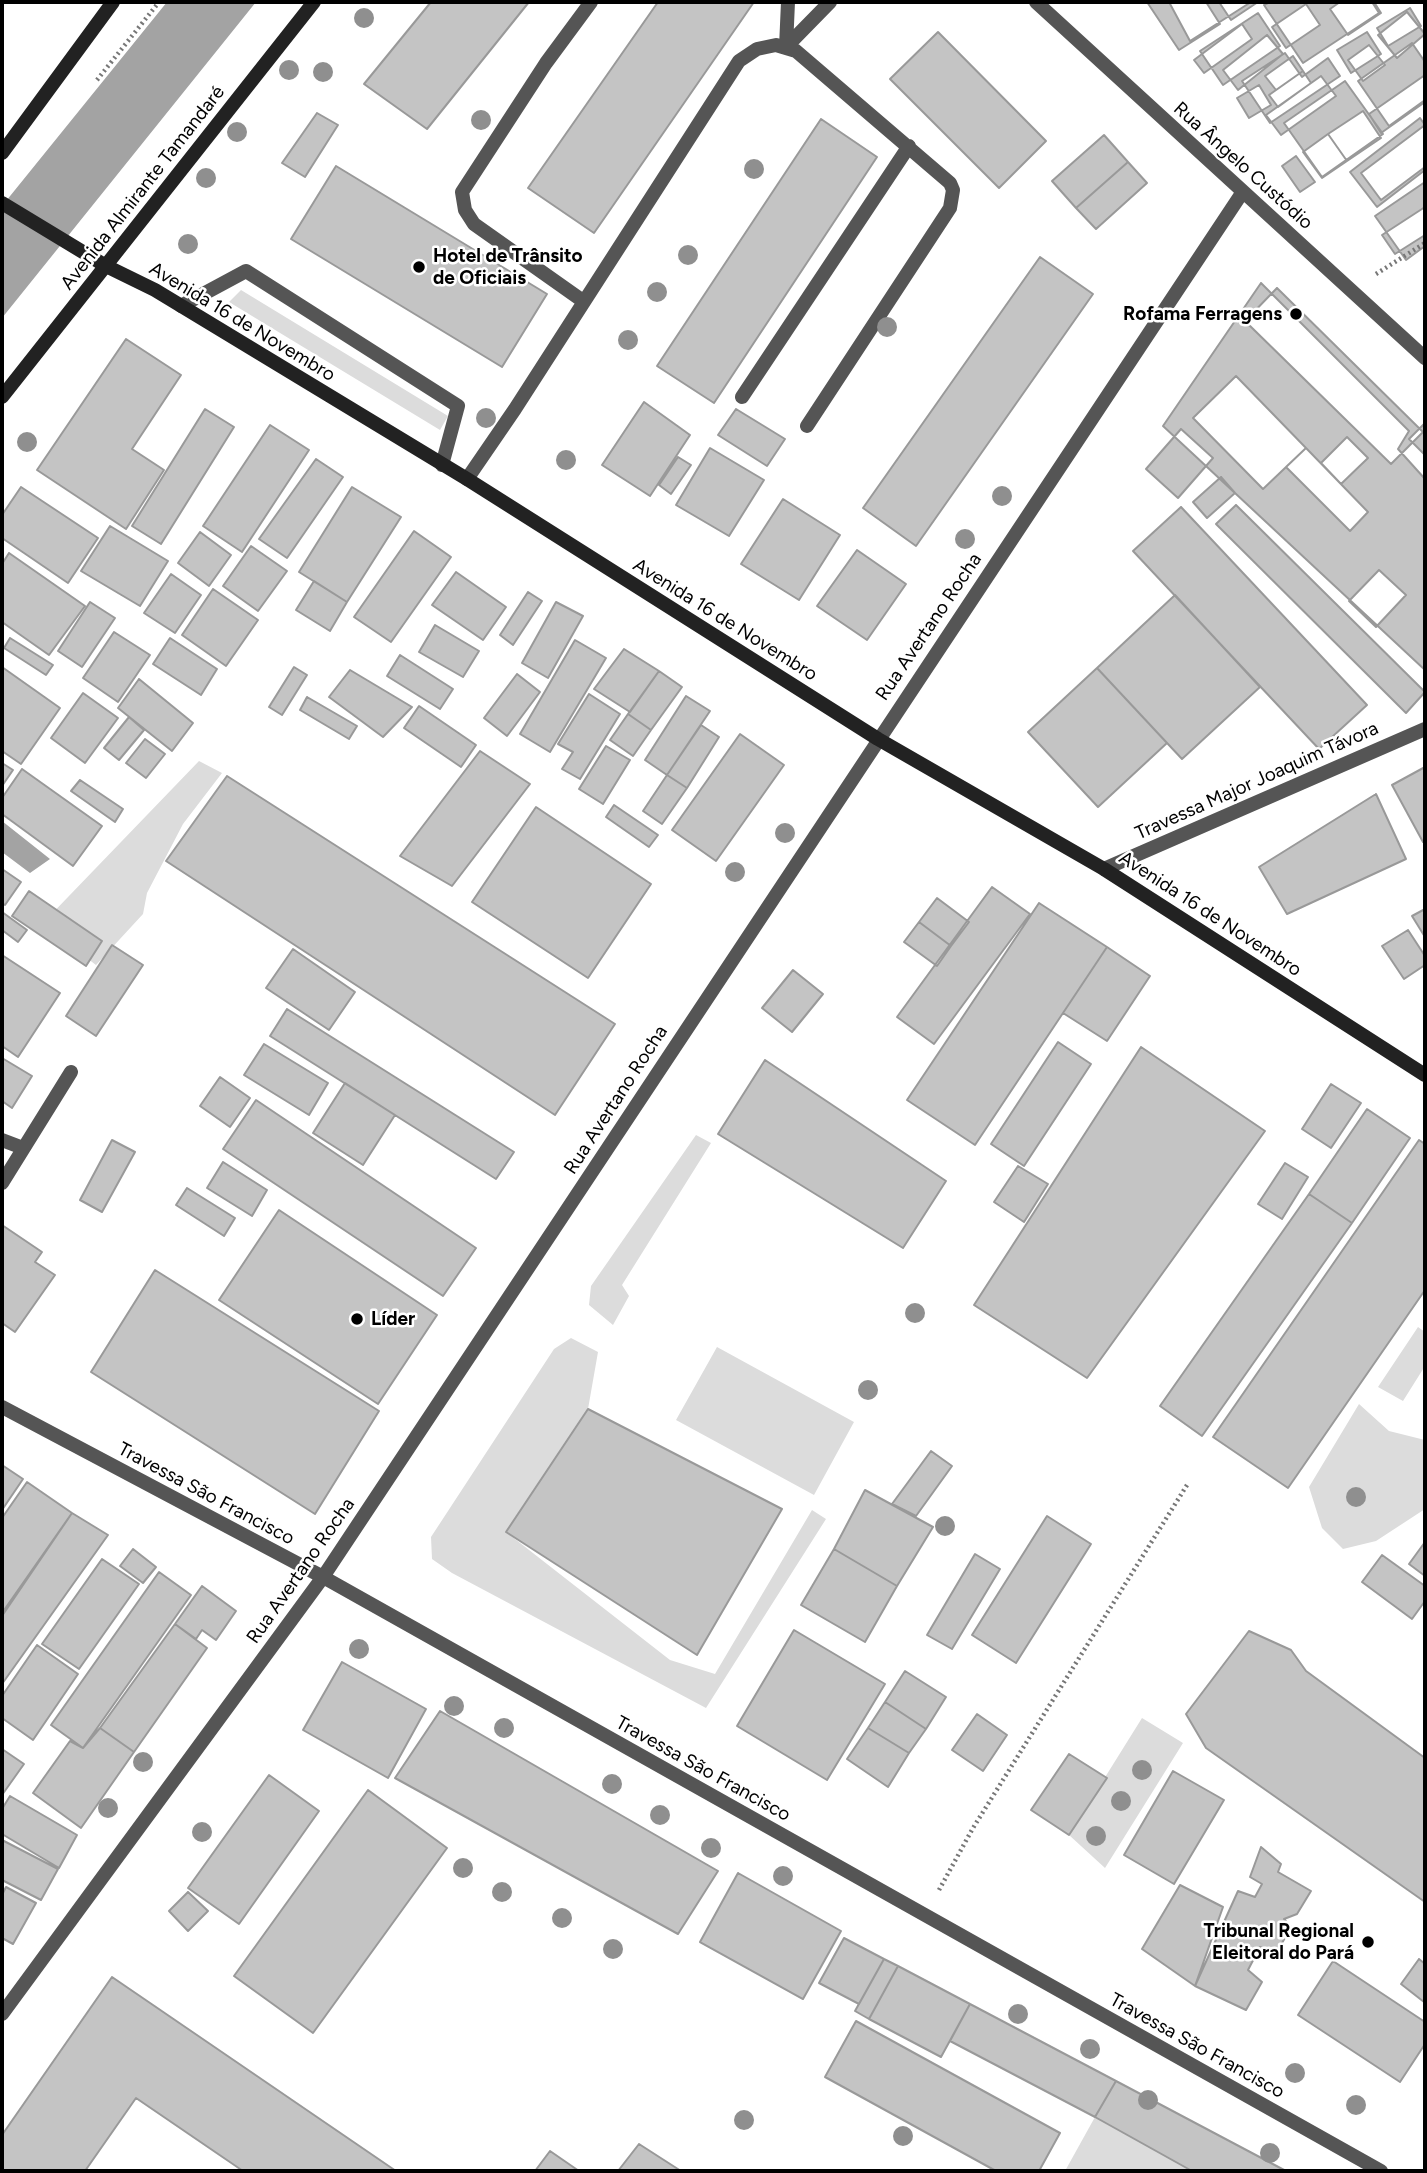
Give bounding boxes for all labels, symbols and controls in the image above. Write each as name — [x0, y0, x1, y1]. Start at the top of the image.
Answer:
street label: Avenida Almirante Tamandaré — [56, 81, 230, 295]
street label: Rua Ângelo Custódio — [1169, 97, 1317, 235]
place label: Hotel de Trânsito de Oficiais — [433, 245, 583, 289]
street label: Avenida 16 de Novembro — [145, 257, 339, 387]
marker: Hotel de Trânsito de Oficiais — [411, 259, 427, 275]
place label: Rofama Ferragens — [1123, 303, 1282, 325]
marker: Rofama Ferragens — [1288, 306, 1304, 322]
street label: Rua Avertano Rocha — [871, 549, 987, 705]
street label: Avenida 16 de Novembro — [629, 554, 821, 686]
street label: Travessa Major Joaquim Távora — [1132, 717, 1382, 845]
street label: Avenida 16 de Novembro — [1114, 846, 1306, 982]
street label: Rua Avertano Rocha — [559, 1021, 673, 1179]
place label: Líder — [371, 1308, 415, 1330]
marker: Líder — [349, 1311, 365, 1327]
street label: Travessa São Francisco — [114, 1438, 298, 1550]
street label: Rua Avertano Rocha — [242, 1494, 360, 1648]
street label: Travessa São Francisco — [612, 1711, 794, 1827]
place label: Tribunal Regional Eleitoral do Pará — [1203, 1920, 1354, 1964]
marker: Tribunal Regional Eleitoral do Pará — [1360, 1934, 1376, 1950]
street label: Travessa São Francisco — [1106, 1988, 1288, 2104]

